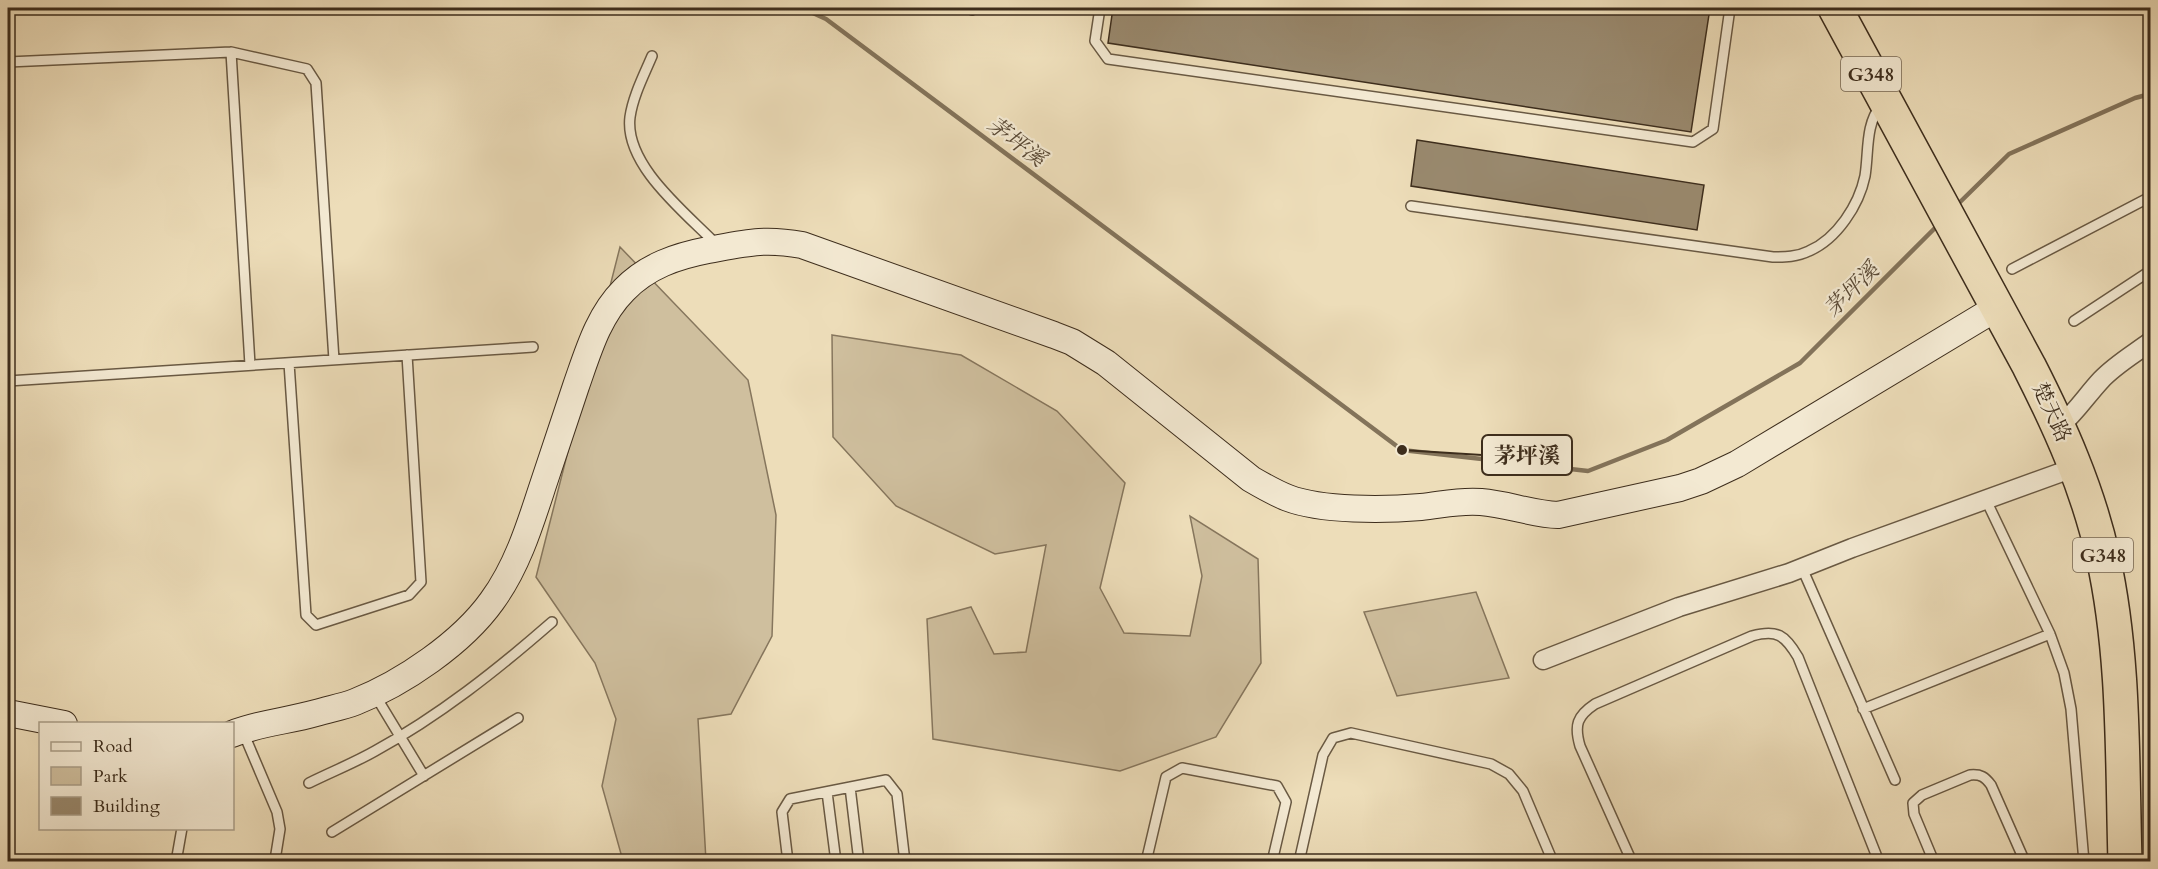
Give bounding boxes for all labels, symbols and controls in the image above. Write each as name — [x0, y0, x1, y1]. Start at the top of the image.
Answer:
road number: G348 — [1841, 57, 1901, 91]
water label: 茅坪溪 — [981, 110, 1053, 175]
water label: 茅坪溪 — [1818, 254, 1887, 324]
street label: 楚天路 — [2025, 378, 2078, 447]
callout: 茅坪溪 — [1482, 435, 1572, 475]
text: 茅坪溪 — [1494, 441, 1560, 471]
road number: G348 — [2073, 538, 2133, 572]
legend — [39, 722, 234, 830]
text: Road — [93, 734, 133, 759]
text: Park — [93, 764, 128, 789]
text: Building — [93, 794, 161, 819]

